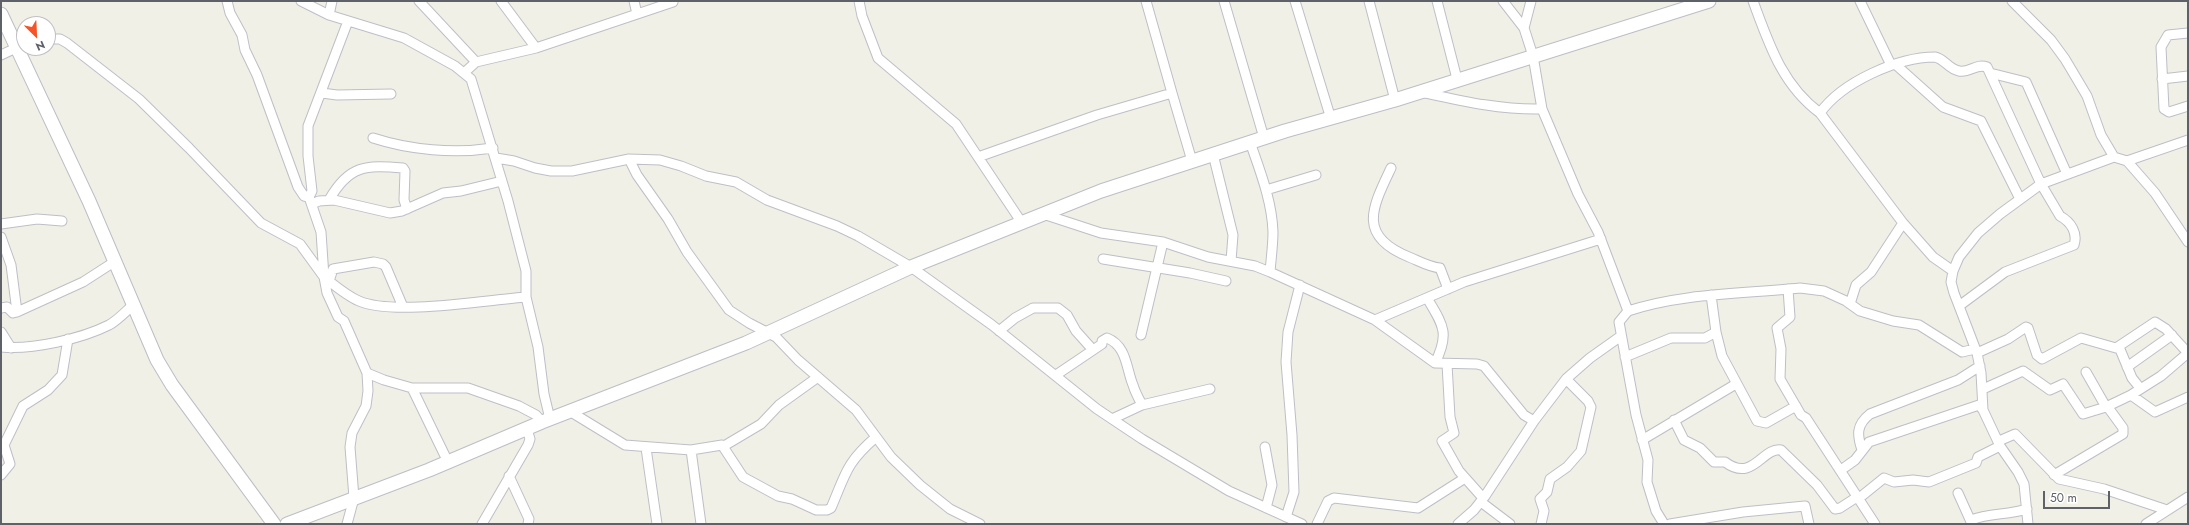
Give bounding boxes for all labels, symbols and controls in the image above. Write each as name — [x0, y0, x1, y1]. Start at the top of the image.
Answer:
north arrow — [16, 16, 56, 56]
text: N — [33, 37, 48, 55]
scale bar — [2045, 483, 2112, 509]
text: 50 m — [2050, 489, 2077, 507]

